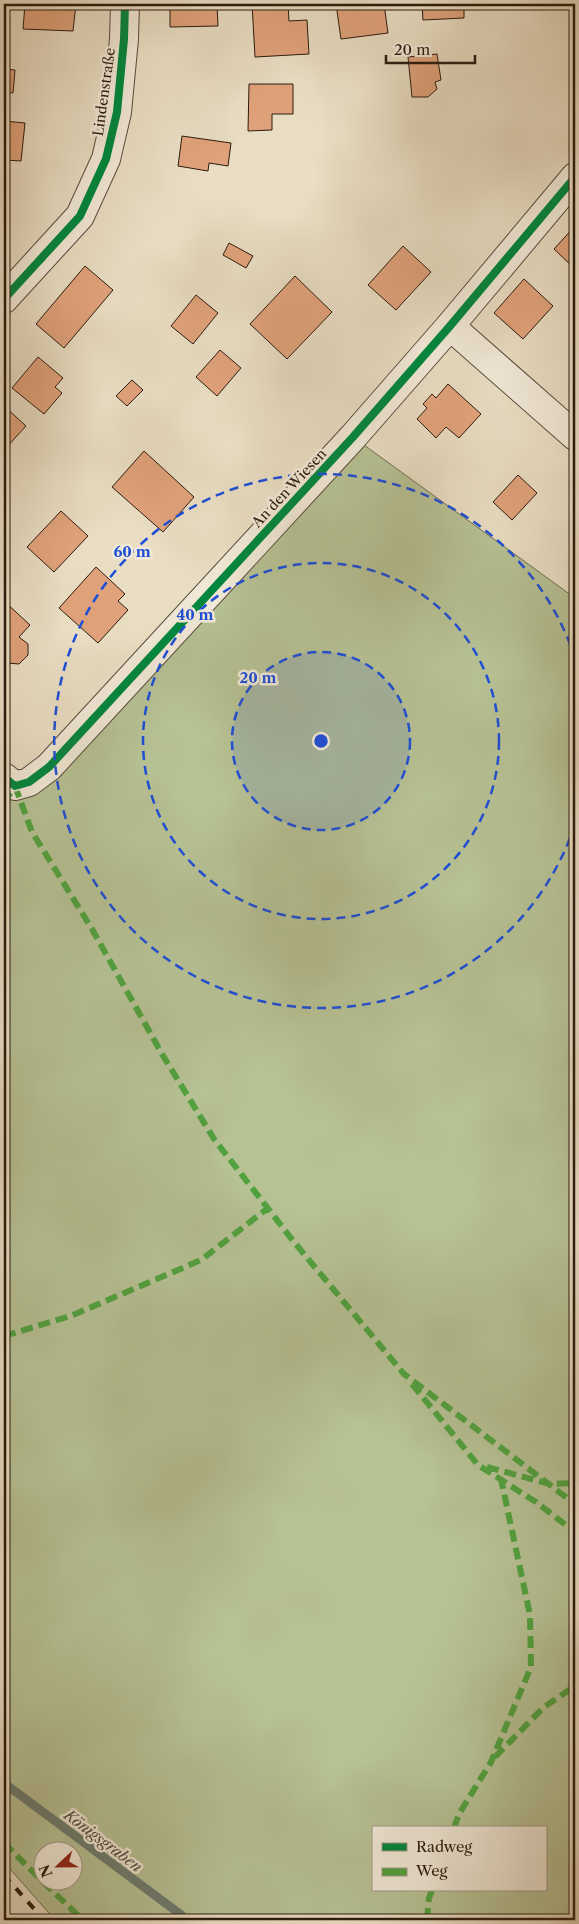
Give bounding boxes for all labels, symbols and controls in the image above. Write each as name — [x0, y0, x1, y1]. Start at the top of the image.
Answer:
scale bar — [386, 32, 475, 64]
text: 20 m — [394, 40, 430, 59]
street label: Lindenstraße — [89, 46, 119, 137]
street label: An den Wiesen — [247, 445, 330, 532]
text: 60 m — [113, 542, 151, 561]
text: 40 m — [176, 605, 214, 624]
text: 20 m — [239, 668, 277, 687]
centre of rings — [312, 732, 330, 750]
water label: Königsgraben — [60, 1805, 146, 1876]
legend — [372, 1826, 546, 1892]
text: Radweg — [416, 1837, 472, 1856]
north arrow — [32, 1842, 82, 1892]
text: Weg — [415, 1861, 448, 1880]
text: N — [35, 1862, 57, 1880]

